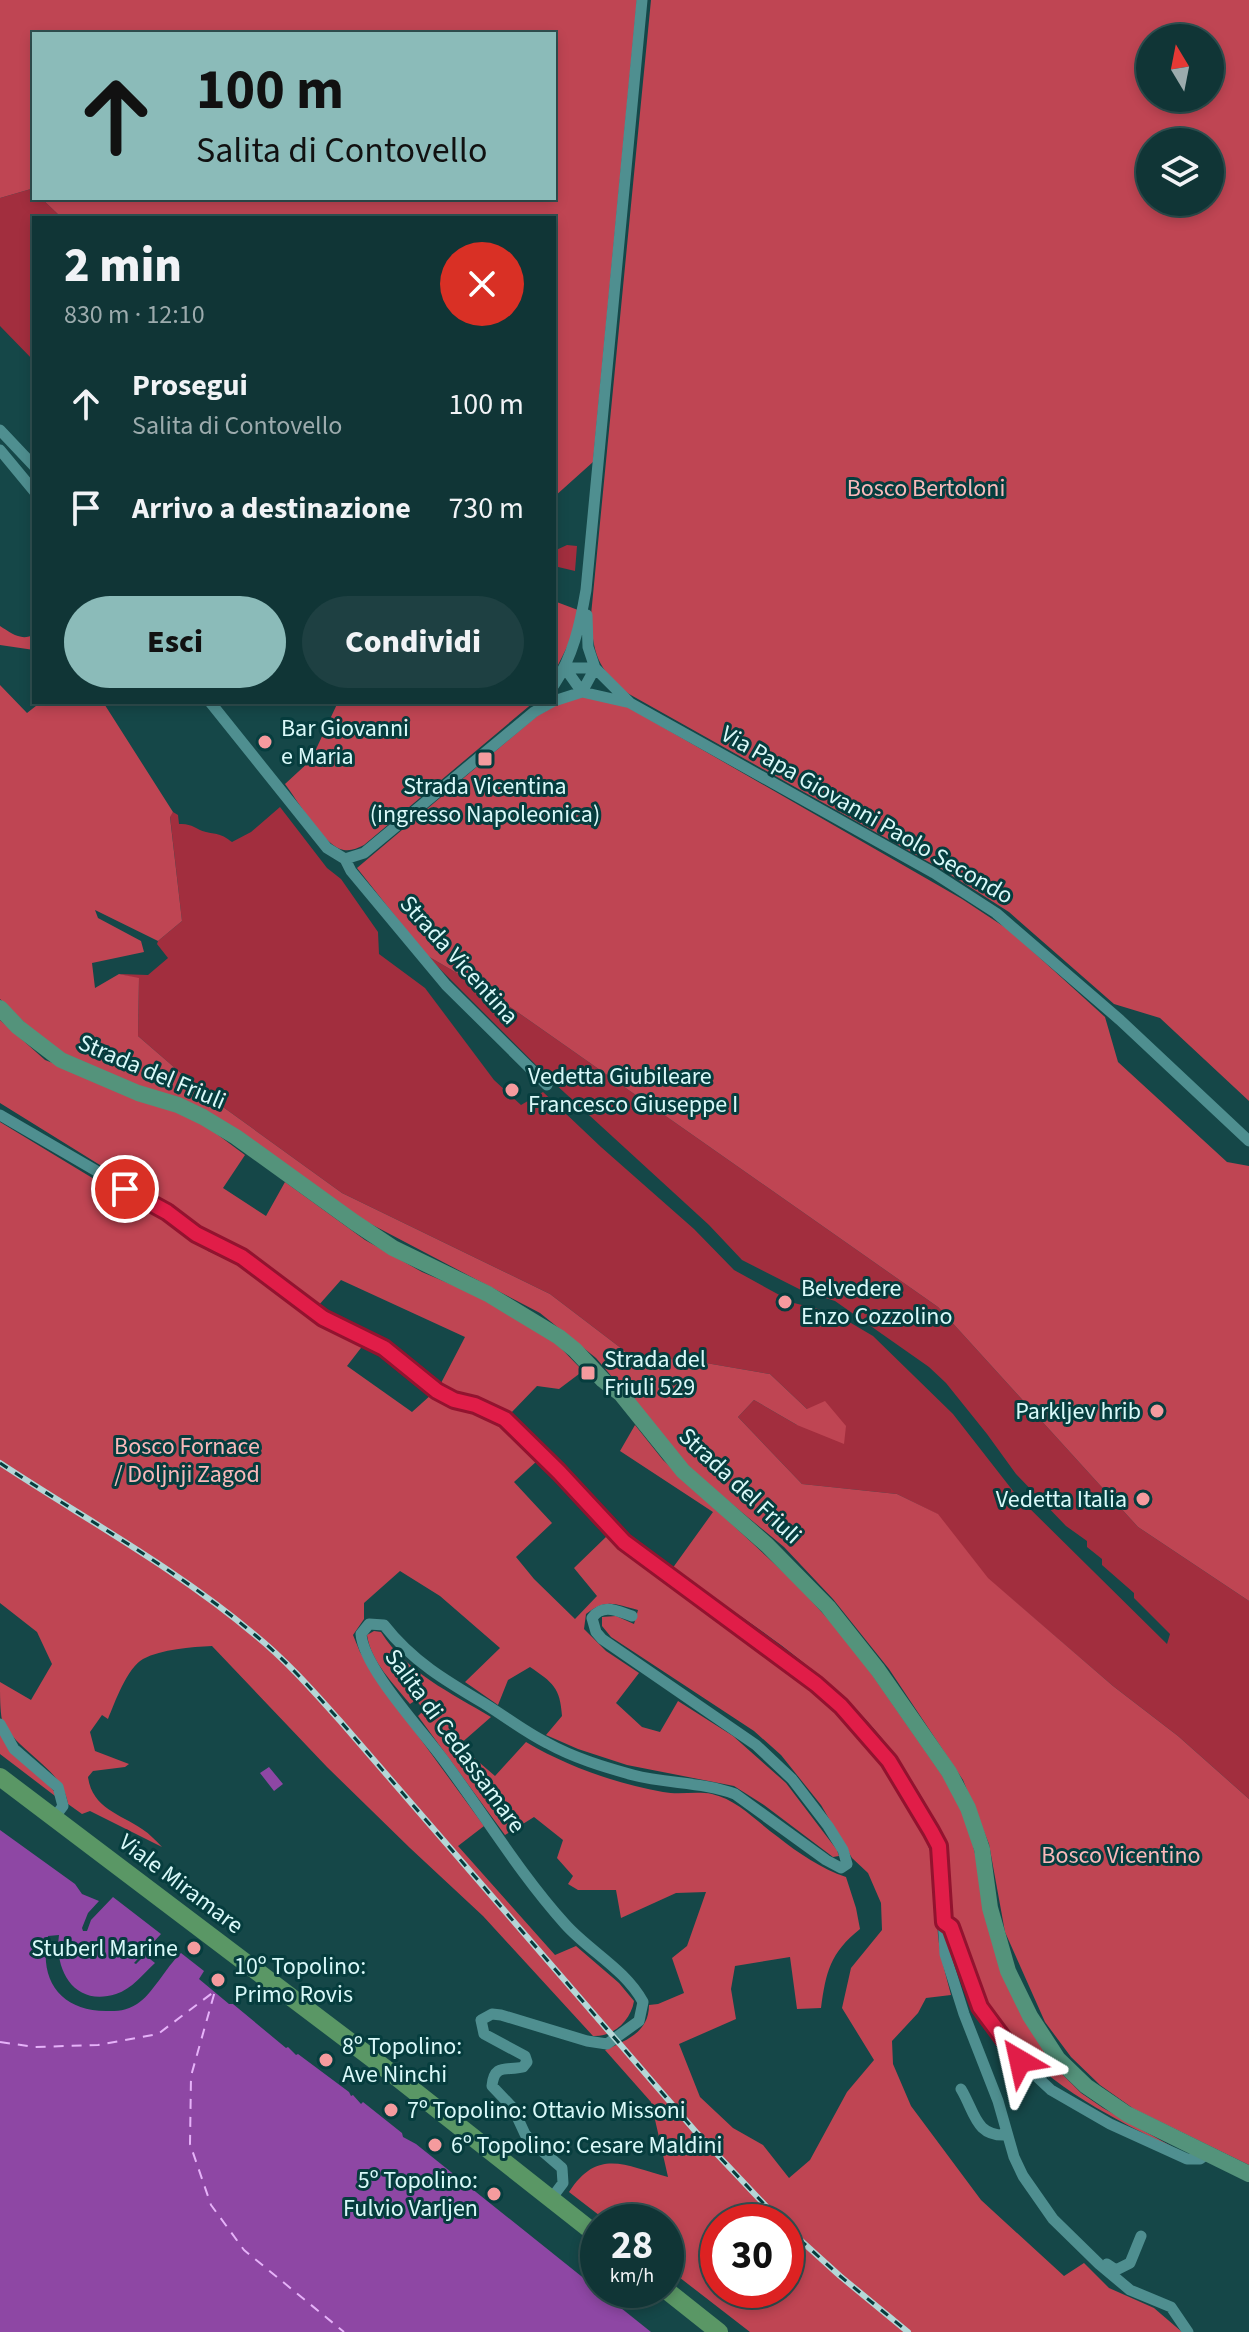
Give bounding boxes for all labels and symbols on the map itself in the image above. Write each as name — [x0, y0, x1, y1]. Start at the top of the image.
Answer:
north arrow — [1136, 24, 1224, 112]
park label: Bosco Bertoloni — [847, 471, 1005, 506]
place label: Bar Giovanni e Maria — [281, 711, 409, 774]
street label: Via Papa Giovanni Paolo Secondo — [714, 717, 1020, 913]
marker: Bar Giovanni e Maria — [256, 733, 274, 751]
marker: Strada Vicentina (ingresso Napoleonica) — [476, 750, 494, 768]
place label: Strada Vicentina (ingresso Napoleonica) — [370, 769, 600, 832]
street label: Strada Vicentina — [391, 888, 527, 1032]
street label: Strada del Friuli — [73, 1025, 231, 1119]
place label: Vedetta Giubileare Francesco Giuseppe I — [528, 1059, 738, 1122]
marker: Vedetta Giubileare Francesco Giuseppe I — [503, 1081, 521, 1099]
pin — [91, 1155, 159, 1223]
place label: Belvedere Enzo Cozzolino — [801, 1271, 952, 1334]
marker: Belvedere Enzo Cozzolino — [776, 1293, 794, 1311]
place label: Strada del Friuli 529 — [604, 1342, 706, 1405]
marker: Strada del Friuli 529 — [579, 1364, 597, 1382]
place label: Parkljev hrib — [1015, 1394, 1141, 1429]
marker: Parkljev hrib — [1148, 1402, 1166, 1420]
street label: Strada del Friuli — [671, 1420, 809, 1552]
park label: Bosco Fornace / Doljnji Zagod — [114, 1429, 260, 1492]
place label: Vedetta Italia — [996, 1482, 1127, 1517]
marker: Vedetta Italia — [1134, 1490, 1152, 1508]
street label: Salita di Cedassamare — [376, 1641, 534, 1841]
street label: Viale Miramare — [111, 1825, 251, 1943]
park label: Bosco Vicentino — [1041, 1838, 1201, 1873]
place label: Stuberl Marine — [31, 1931, 178, 1966]
marker: Stuberl Marine — [185, 1939, 203, 1957]
place label: 10º Topolino: Primo Rovis — [234, 1949, 366, 2012]
marker: 10º Topolino: Primo Rovis — [209, 1971, 227, 1989]
position arrow — [978, 2019, 1062, 2103]
place label: 8º Topolino: Ave Ninchi — [342, 2029, 462, 2092]
marker: 8º Topolino: Ave Ninchi — [317, 2051, 335, 2069]
place label: 7º Topolino: Ottavio Missoni — [407, 2093, 686, 2128]
marker: 7º Topolino: Ottavio Missoni — [382, 2101, 400, 2119]
place label: 6º Topolino: Cesare Maldini — [451, 2128, 723, 2163]
marker: 6º Topolino: Cesare Maldini — [426, 2136, 444, 2154]
place label: 5º Topolino: Fulvio Varljen — [343, 2163, 478, 2226]
marker: 5º Topolino: Fulvio Varljen — [485, 2185, 503, 2203]
speed limit sign: 30 — [700, 2204, 804, 2308]

